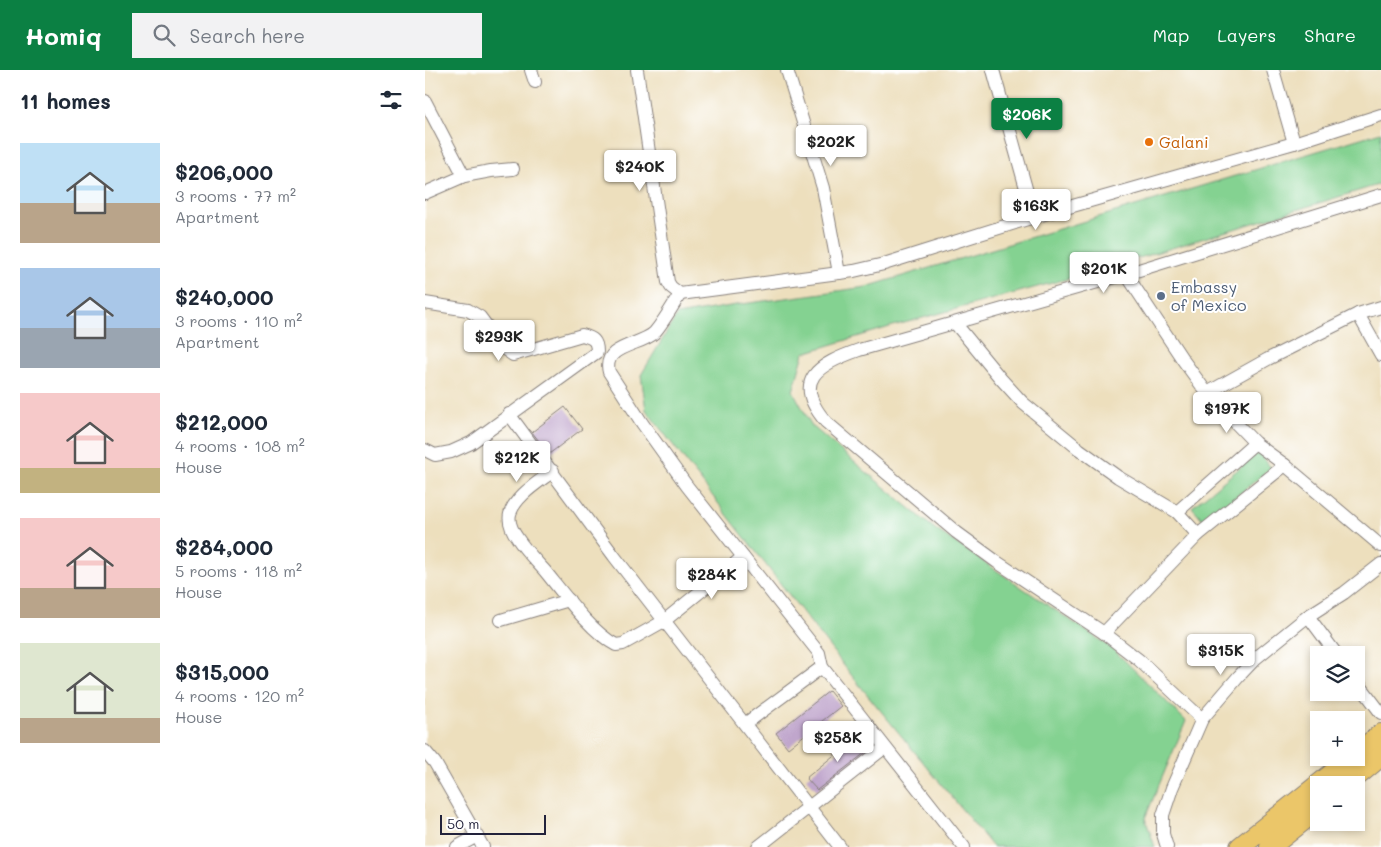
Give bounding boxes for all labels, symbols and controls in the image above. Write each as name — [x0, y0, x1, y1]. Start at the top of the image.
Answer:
search box — [132, 13, 482, 58]
text: Homiq — [25, 20, 102, 51]
icon: search — [150, 21, 178, 49]
text: Search here — [190, 23, 305, 48]
text: Map — [1153, 23, 1189, 47]
text: Layers — [1217, 23, 1276, 47]
text: Share — [1304, 23, 1356, 47]
icon: filters — [377, 86, 405, 114]
text: 11 homes — [20, 87, 111, 114]
pin: $206K — [992, 98, 1062, 140]
text: $206K — [1002, 103, 1052, 124]
pin: $202K — [796, 124, 866, 167]
text: $202K — [807, 130, 855, 151]
place label: Galani — [1159, 131, 1209, 152]
marker: Galani — [1143, 136, 1155, 148]
pin: $240K — [605, 150, 675, 192]
text: $240K — [615, 155, 665, 176]
text: $206,000 — [175, 158, 273, 185]
icon: home — [60, 163, 120, 223]
text: 3 rooms · 77 m² — [175, 185, 296, 206]
pin: $163K — [1001, 189, 1071, 231]
text: $163K — [1013, 194, 1059, 215]
text: Apartment — [175, 206, 260, 227]
pin: $201K — [1069, 252, 1139, 294]
text: $201K — [1081, 257, 1127, 278]
place label: Embassy of Mexico — [1171, 276, 1246, 315]
text: $240,000 — [175, 283, 274, 310]
icon: home — [60, 288, 120, 348]
marker: Embassy of Mexico — [1155, 290, 1167, 302]
text: 3 rooms · 110 m² — [175, 310, 302, 331]
pin: $293K — [464, 320, 534, 362]
text: $293K — [475, 325, 523, 346]
text: Apartment — [175, 331, 260, 352]
pin: $197K — [1192, 392, 1262, 434]
text: $197K — [1204, 397, 1250, 418]
text: $212,000 — [175, 408, 268, 435]
icon: home — [60, 413, 120, 473]
text: 4 rooms · 108 m² — [175, 435, 305, 456]
pin: $212K — [482, 440, 552, 483]
text: $212K — [494, 446, 540, 467]
text: House — [175, 456, 222, 477]
text: $284,000 — [175, 533, 273, 560]
icon: home — [60, 538, 120, 598]
pin: $284K — [677, 558, 747, 600]
text: 5 rooms · 118 m² — [175, 560, 302, 581]
text: $284K — [687, 563, 737, 584]
text: House — [175, 581, 222, 602]
pin: $315K — [1186, 634, 1256, 676]
text: $315K — [1198, 639, 1244, 660]
map controls — [1310, 646, 1365, 831]
button: layers — [1310, 646, 1365, 701]
text: $315,000 — [175, 658, 269, 685]
icon: home — [60, 663, 120, 723]
text: 4 rooms · 120 m² — [175, 685, 304, 706]
text: House — [175, 706, 222, 727]
button: + — [1310, 711, 1365, 766]
pin: $258K — [803, 720, 873, 763]
text: $258K — [814, 726, 862, 747]
button: − — [1310, 776, 1365, 831]
scale bar — [440, 812, 546, 835]
text: 50 m — [447, 814, 479, 833]

